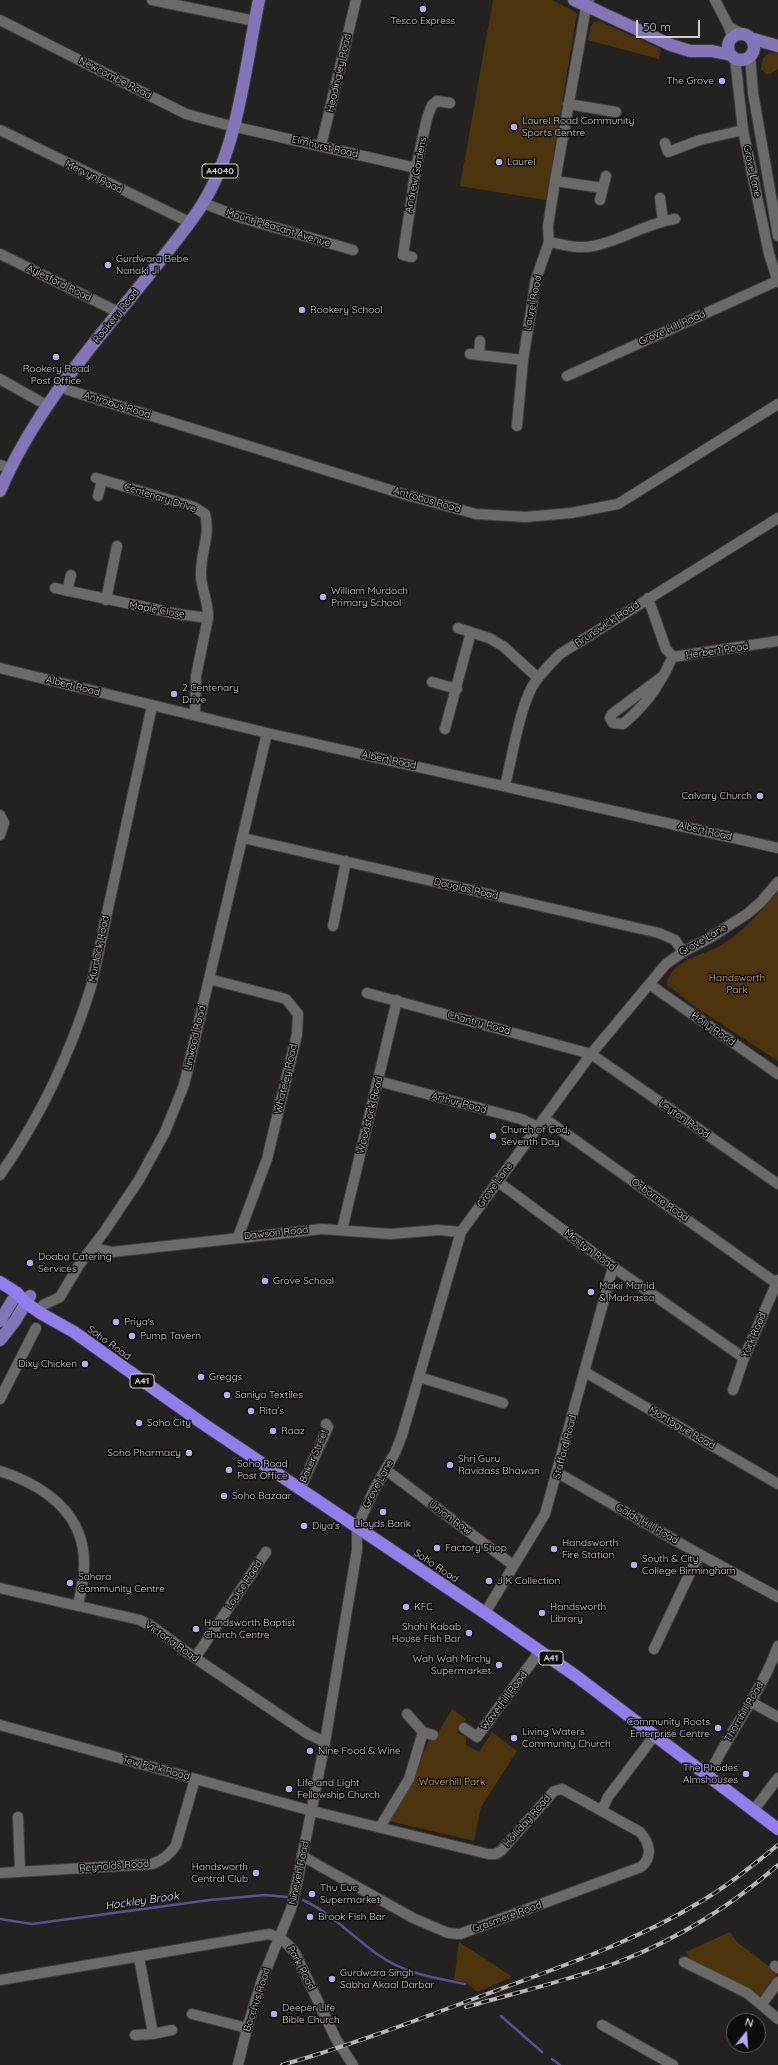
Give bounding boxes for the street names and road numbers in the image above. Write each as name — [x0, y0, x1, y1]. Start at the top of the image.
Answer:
street label: Headingley Road — [324, 33, 354, 113]
street label: Newcombe Road — [77, 54, 153, 102]
street label: Elmhurst Road — [291, 134, 359, 160]
street label: Andrew Gardens — [403, 136, 429, 214]
street label: Grove Lane — [741, 144, 763, 198]
street label: Mervyn Road — [63, 158, 125, 196]
road number: A4040 — [202, 164, 238, 178]
street label: Mount Pleasant Avenue — [224, 206, 332, 250]
street label: Aylesford Road — [24, 262, 94, 304]
street label: Laurel Road — [522, 274, 544, 332]
street label: Rookery Road — [90, 286, 142, 346]
street label: Grove Hill Road — [637, 308, 707, 348]
street label: Antrobus Road — [82, 389, 152, 421]
street label: Centenary Drive — [122, 481, 198, 515]
street label: Antrobus Road — [392, 485, 462, 515]
street label: Maple Close — [128, 599, 186, 621]
street label: Brunswick Road — [573, 599, 641, 649]
street label: Herbert Road — [685, 640, 749, 662]
street label: Albert Road — [45, 673, 101, 699]
street label: Albert Road — [361, 748, 417, 772]
street label: Albert Road — [677, 819, 733, 843]
street label: Douglas Road — [433, 876, 499, 902]
street label: Murdock Road — [86, 915, 112, 983]
street label: Grove Lane — [677, 922, 729, 958]
street label: Linwood Road — [182, 1004, 208, 1072]
street label: Chantry Road — [446, 1009, 512, 1037]
street label: Holly Road — [689, 1009, 737, 1049]
street label: Whateley Road — [272, 1043, 300, 1115]
street label: Woodstock Road — [355, 1075, 385, 1155]
street label: Arthur Road — [430, 1090, 488, 1116]
street label: Leyton Road — [656, 1097, 712, 1141]
street label: Grove Lane — [475, 1160, 515, 1210]
street label: Osborne Road — [629, 1176, 691, 1224]
street label: Dawson Road — [243, 1224, 309, 1242]
street label: Mostyn Road — [562, 1227, 618, 1273]
street label: York Road — [739, 1311, 769, 1359]
street label: Soho Road — [85, 1323, 133, 1363]
road number: A41 — [130, 1374, 154, 1388]
street label: Montague Road — [647, 1404, 717, 1452]
street label: Stafford Road — [551, 1414, 579, 1480]
street label: Baker Street — [297, 1427, 331, 1485]
street label: Grove Lane — [360, 1458, 396, 1510]
street label: Union Row — [426, 1499, 474, 1537]
street label: Golds Hill Road — [614, 1501, 680, 1547]
street label: Soho Road — [412, 1547, 460, 1585]
street label: Louise Road — [223, 1558, 265, 1612]
street label: Victoria Road — [143, 1619, 201, 1665]
road number: A41 — [539, 1651, 563, 1665]
street label: Waverhill Road — [478, 1669, 530, 1733]
street label: Thornhill Road — [722, 1680, 766, 1744]
street label: Tew Park Road — [121, 1753, 191, 1783]
street label: Holliday Road — [501, 1792, 553, 1850]
street label: Nineveh Road — [286, 1840, 312, 1906]
street label: Reynolds Road — [79, 1858, 149, 1874]
street label: Grasmere Road — [471, 1899, 543, 1935]
street label: Park Road — [284, 1944, 318, 1992]
street label: Bacchus Road — [241, 1967, 273, 2033]

